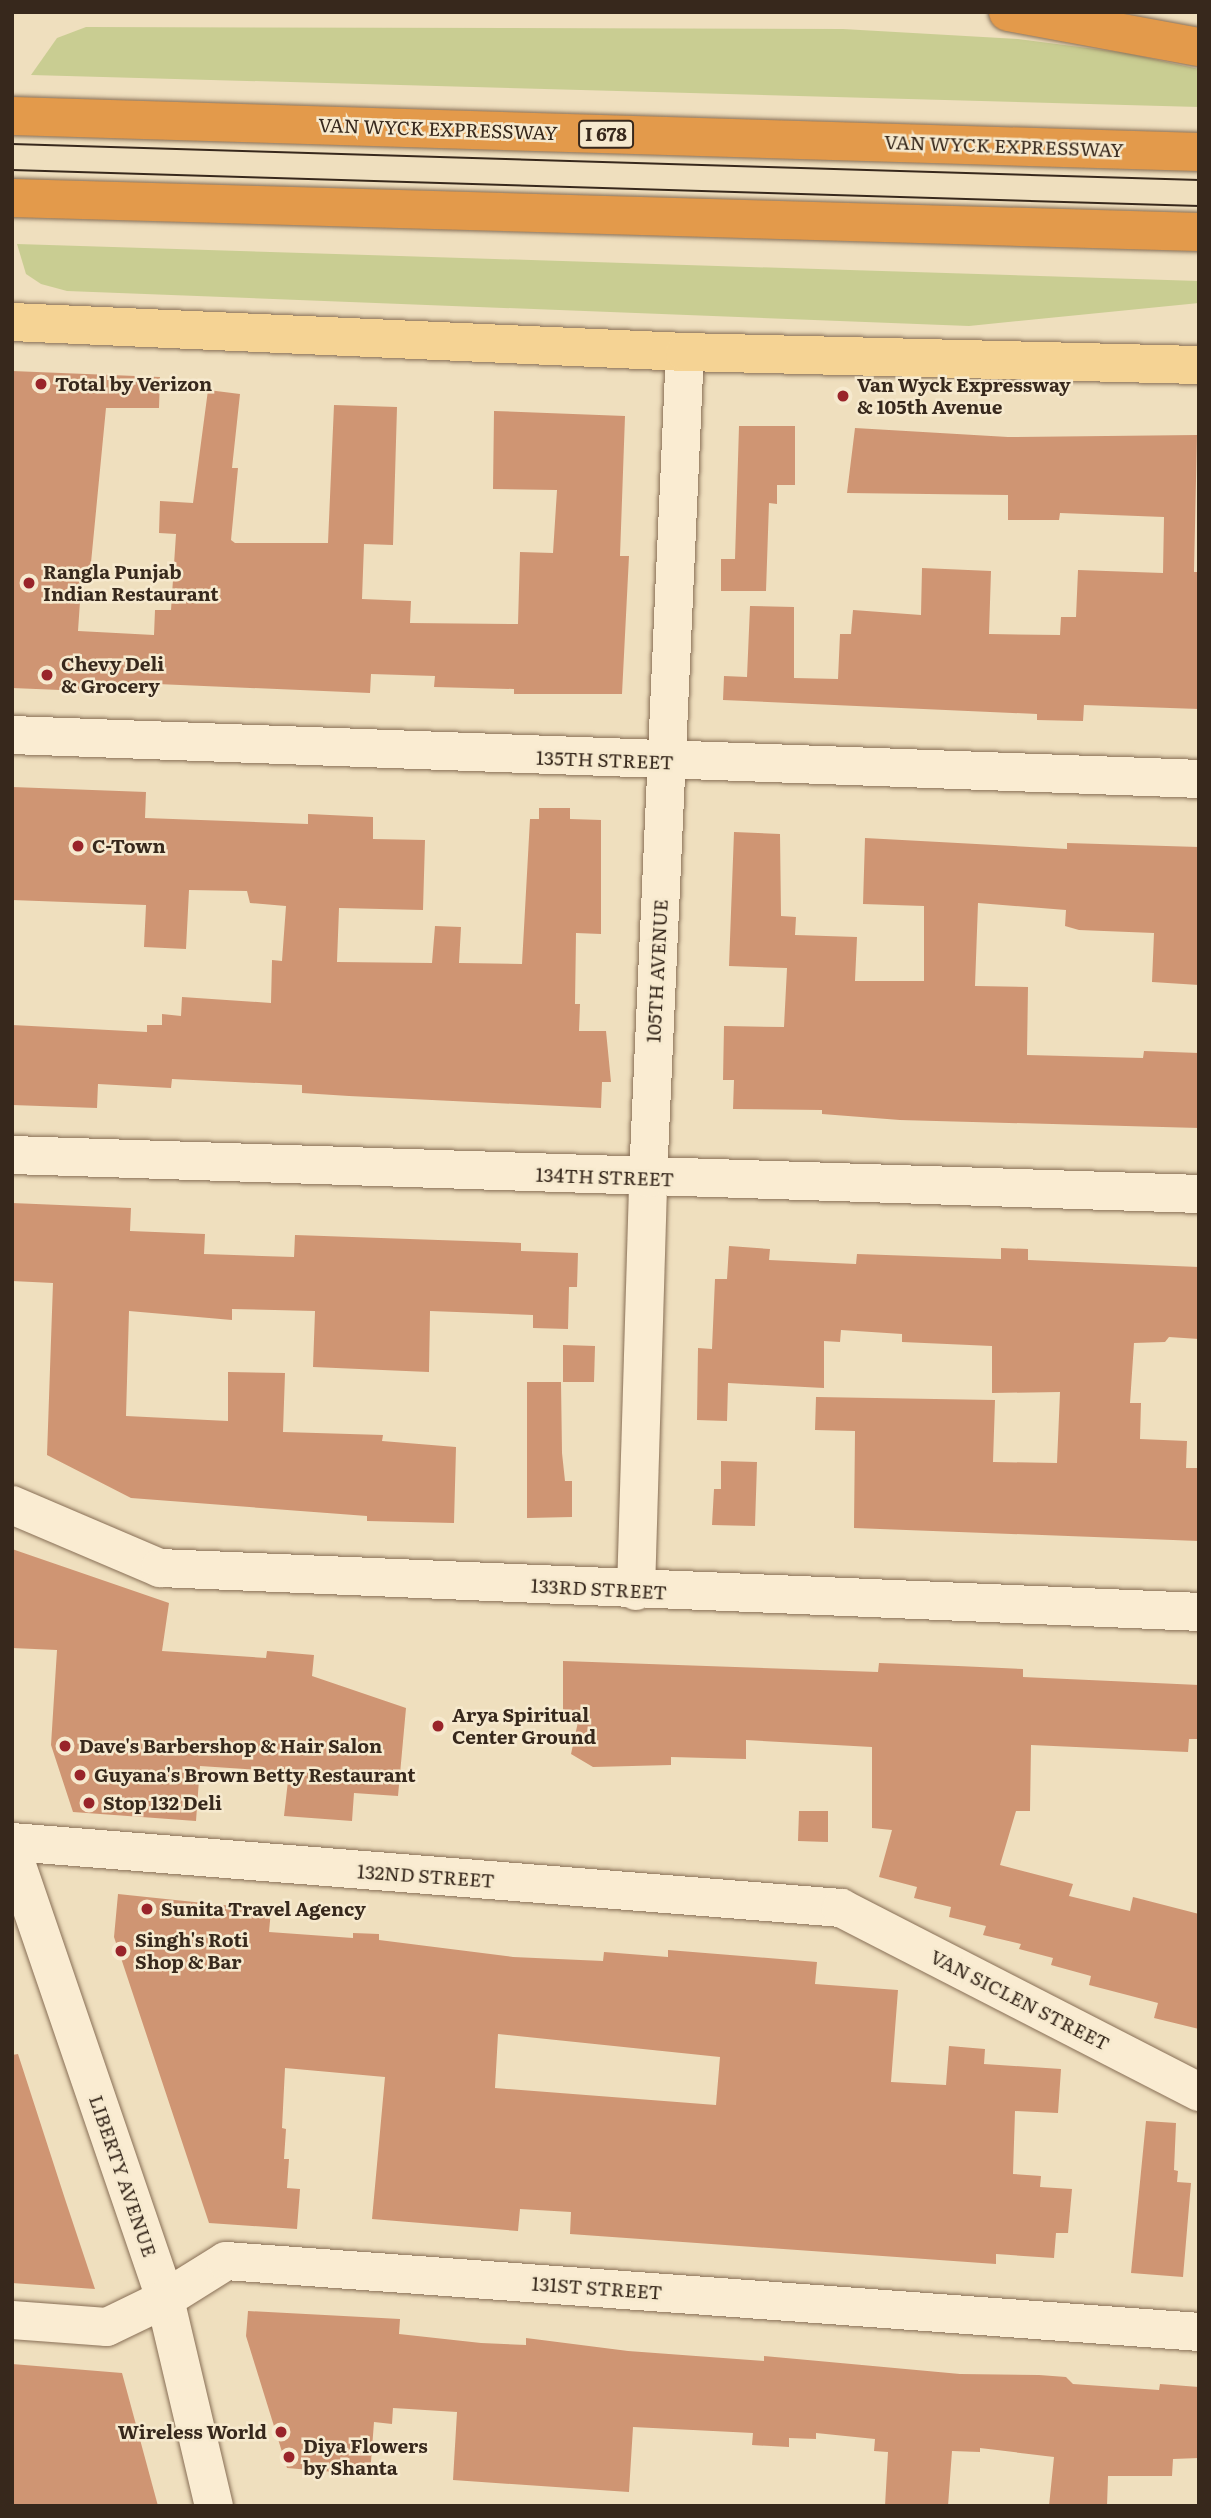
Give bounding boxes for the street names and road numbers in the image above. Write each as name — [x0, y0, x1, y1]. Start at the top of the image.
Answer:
street label: VAN WYCK EXPRESSWAY — [318, 113, 558, 145]
road number: I 678 — [578, 119, 634, 148]
street label: VAN WYCK EXPRESSWAY — [884, 130, 1124, 162]
street label: 135TH STREET — [536, 746, 674, 774]
street label: 105TH AVENUE — [642, 899, 672, 1043]
street label: 134TH STREET — [535, 1163, 675, 1191]
street label: 133RD STREET — [530, 1574, 668, 1604]
street label: 132ND STREET — [357, 1860, 495, 1892]
street label: VAN SICLEN STREET — [927, 1945, 1113, 2055]
street label: LIBERTY AVENUE — [85, 2092, 161, 2260]
street label: 131ST STREET — [531, 2272, 663, 2304]

